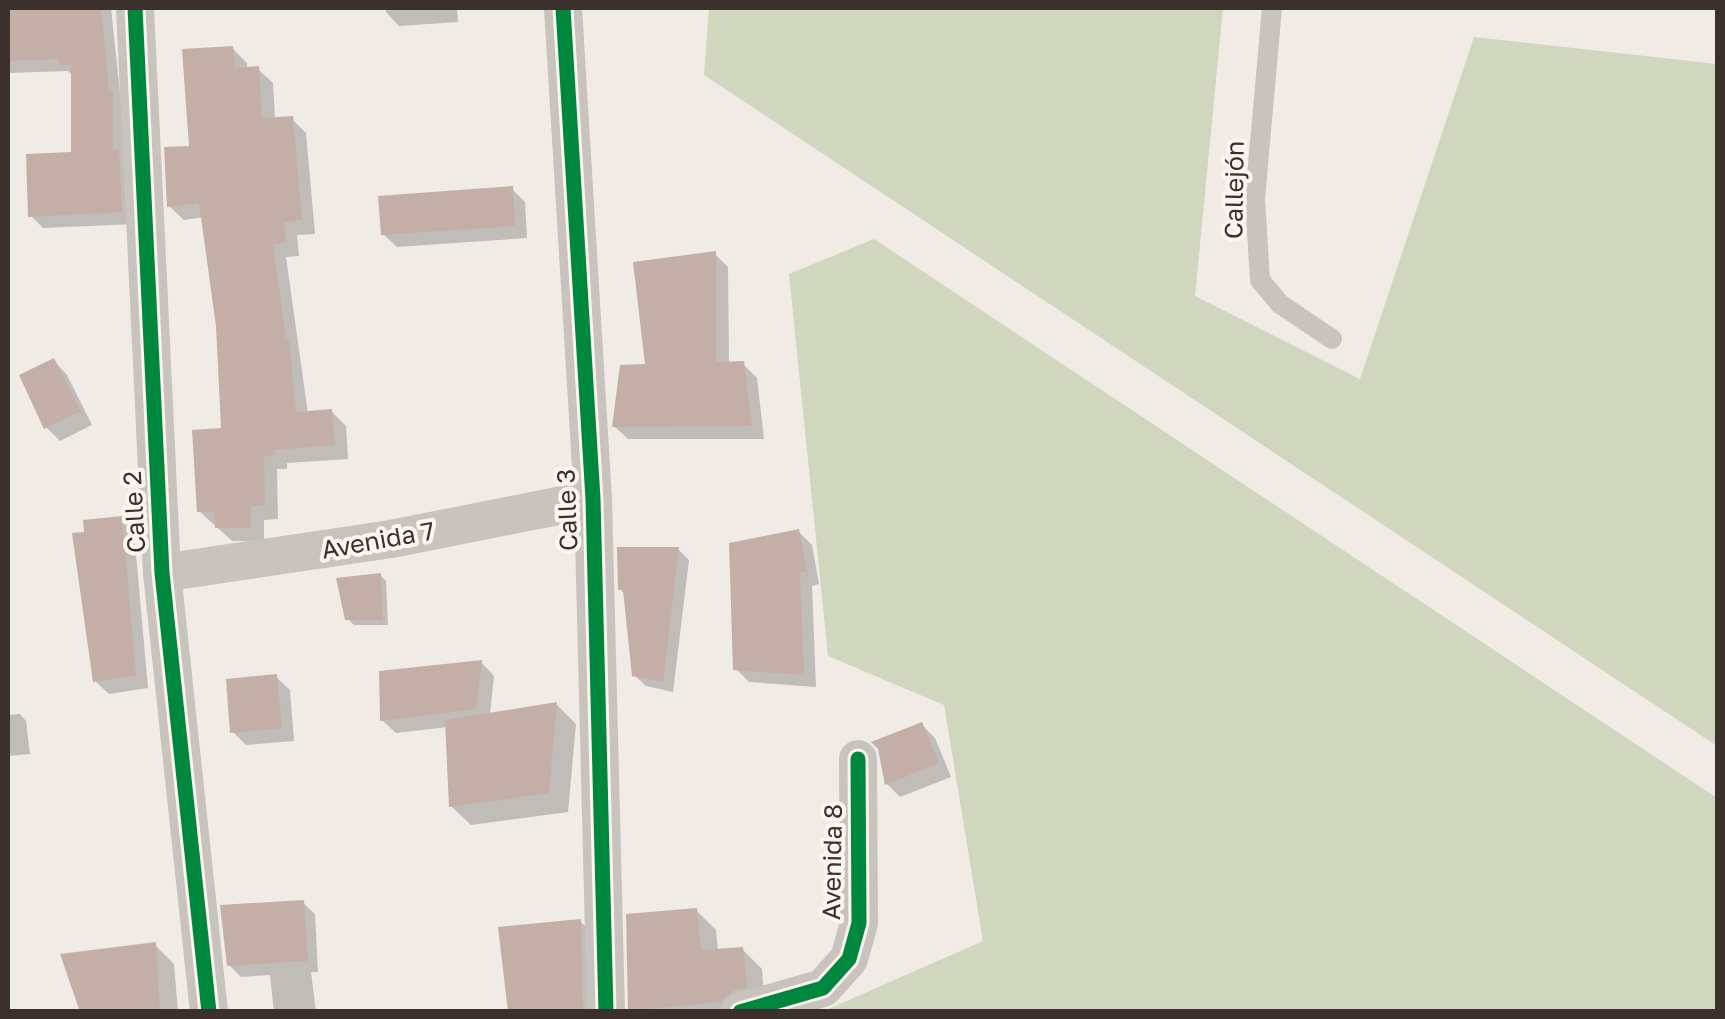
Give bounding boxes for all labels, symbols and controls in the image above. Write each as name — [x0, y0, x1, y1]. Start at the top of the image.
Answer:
street label: Callejón — [1217, 141, 1250, 239]
street label: Calle 3 — [550, 468, 583, 552]
street label: Calle 2 — [116, 470, 151, 554]
street label: Avenida 7 — [319, 514, 437, 565]
street label: Avenida 8 — [815, 804, 848, 920]

